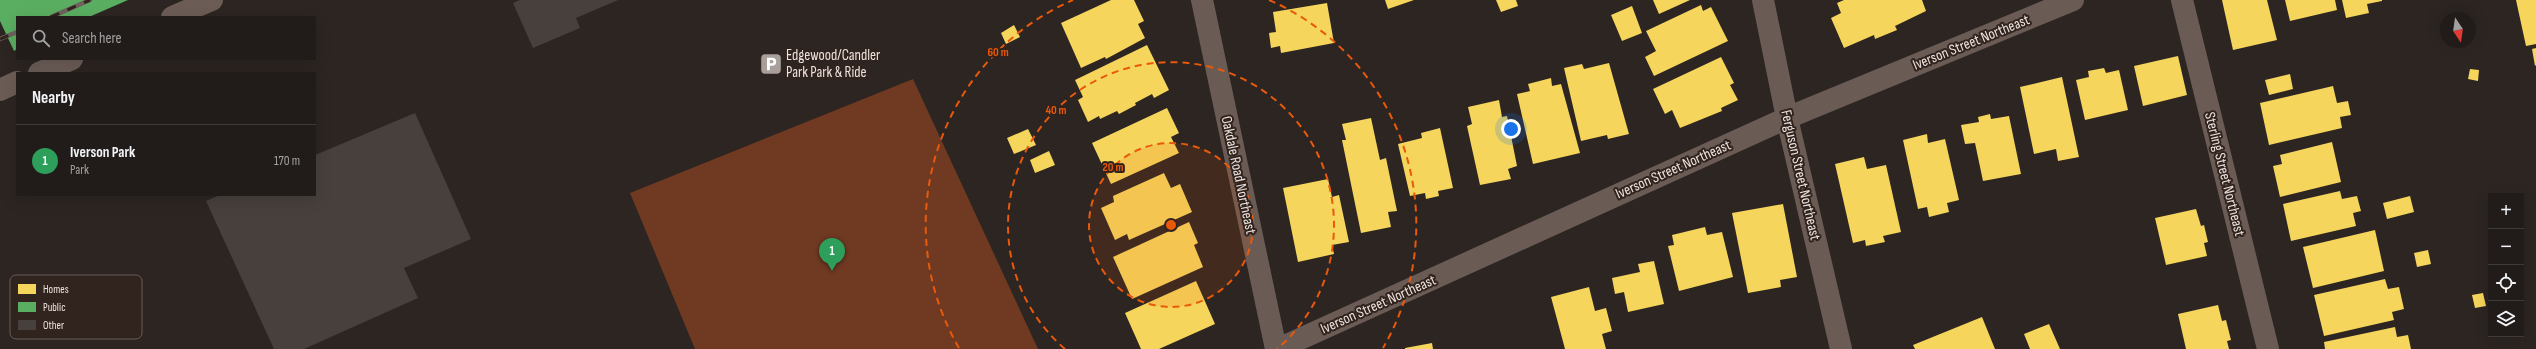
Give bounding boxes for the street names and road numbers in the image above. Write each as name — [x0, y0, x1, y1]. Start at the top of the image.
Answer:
street label: Iverson Street Northeast — [1910, 10, 2033, 75]
street label: Ferguson Street Northeast — [1776, 108, 1825, 243]
street label: Sterling Street Northeast — [2200, 110, 2249, 238]
street label: Oakdale Road Northeast — [1217, 114, 1260, 236]
street label: Iverson Street Northeast — [1613, 135, 1734, 203]
street label: Iverson Street Northeast — [1318, 270, 1439, 338]

